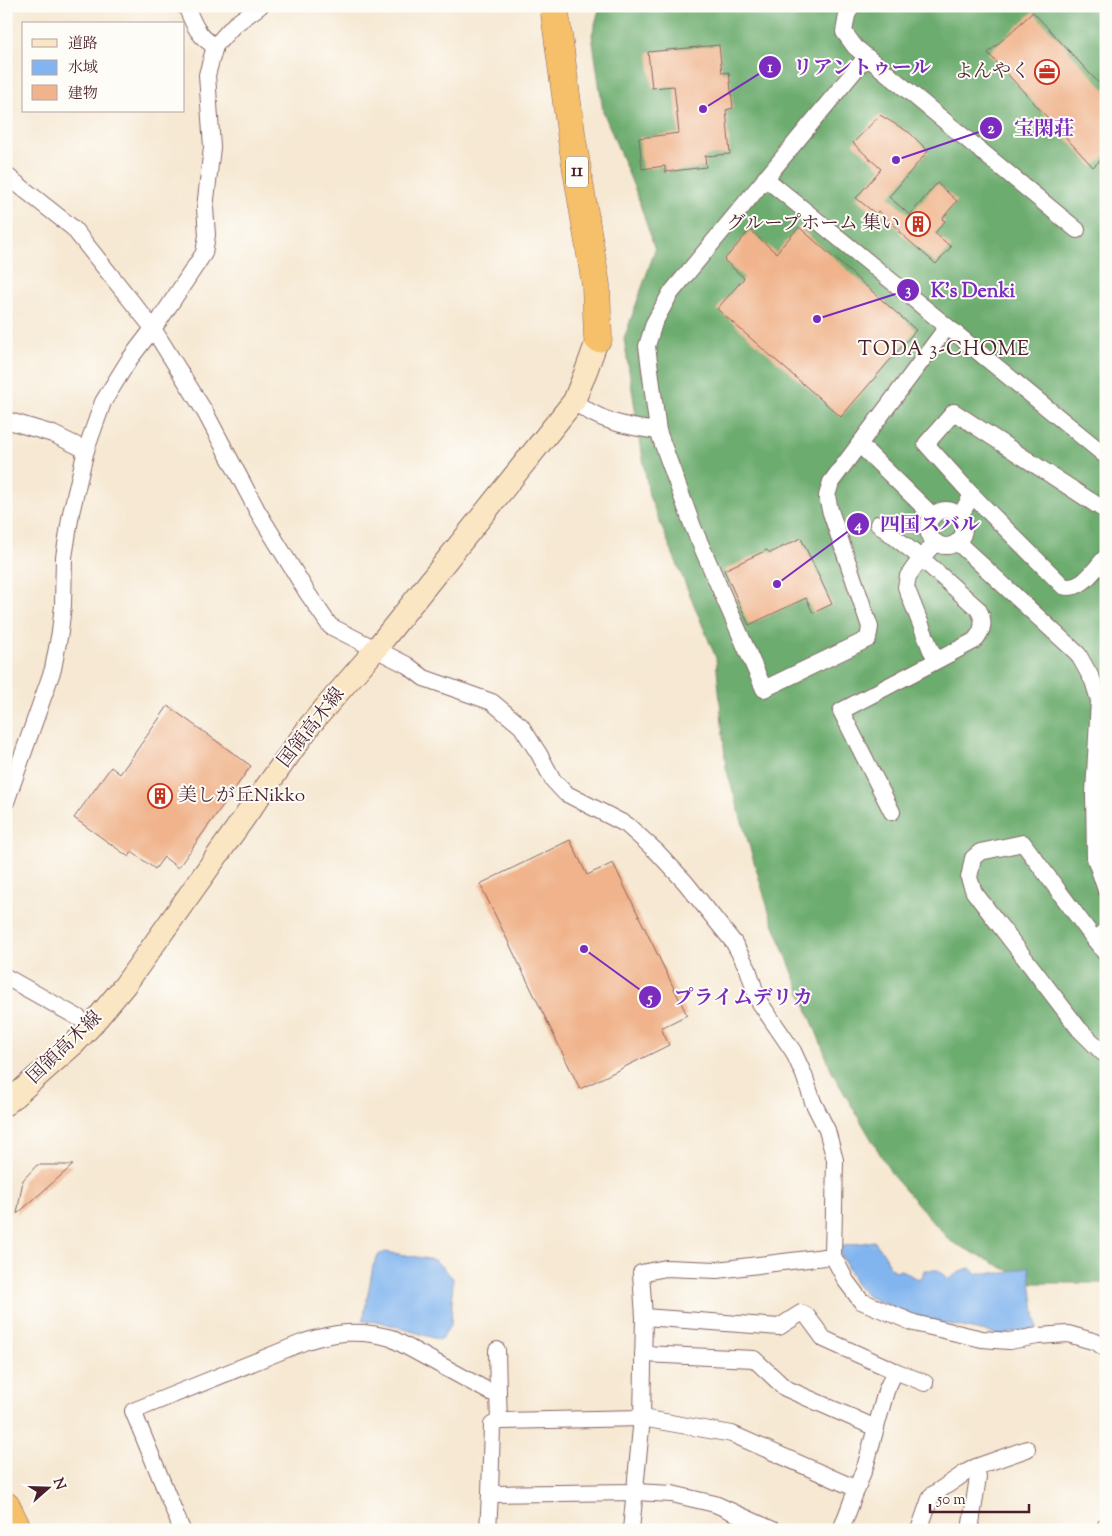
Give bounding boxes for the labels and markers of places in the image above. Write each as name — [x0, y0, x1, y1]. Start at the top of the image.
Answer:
callout: リアントゥール — [757, 49, 942, 84]
place label: よんやく — [954, 59, 1030, 86]
office icon: よんやく — [1034, 59, 1060, 85]
callout: 宝閑荘 — [979, 110, 1084, 145]
place label: グループホーム 集い — [726, 211, 900, 238]
building icon: グループホーム 集い — [905, 211, 931, 237]
callout: K's Denki — [895, 272, 1025, 307]
callout: 四国スバル — [845, 507, 990, 542]
building icon: 美しが丘Nikko — [147, 783, 173, 809]
place label: 美しが丘Nikko — [178, 783, 305, 810]
callout: プライムデリカ — [638, 980, 823, 1015]

